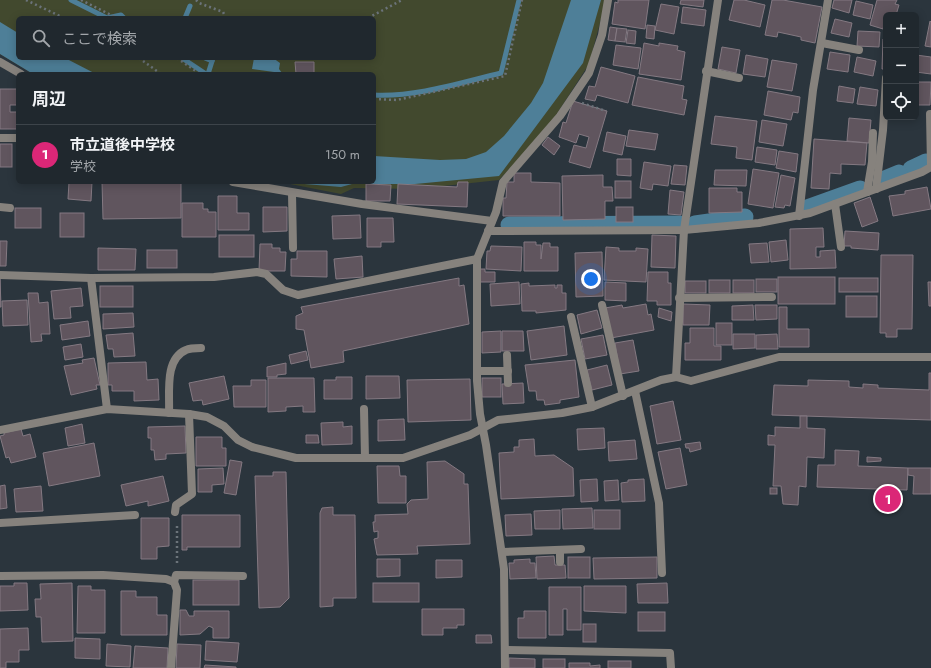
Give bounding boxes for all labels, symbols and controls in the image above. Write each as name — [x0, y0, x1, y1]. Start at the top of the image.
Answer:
map controls — [883, 12, 919, 120]
button: + — [883, 12, 919, 48]
search box — [16, 16, 376, 60]
icon: search — [30, 27, 52, 49]
text: ここで検索 — [62, 28, 137, 50]
button: − — [883, 48, 919, 84]
button: locate — [883, 84, 919, 120]
text: 周辺 — [32, 87, 66, 111]
text: 市立道後中学校 — [70, 134, 175, 156]
text: 1 — [42, 145, 48, 164]
text: 150 m — [325, 145, 360, 164]
text: 学校 — [70, 157, 96, 176]
your location — [581, 269, 601, 289]
pin: 1 — [875, 484, 901, 514]

